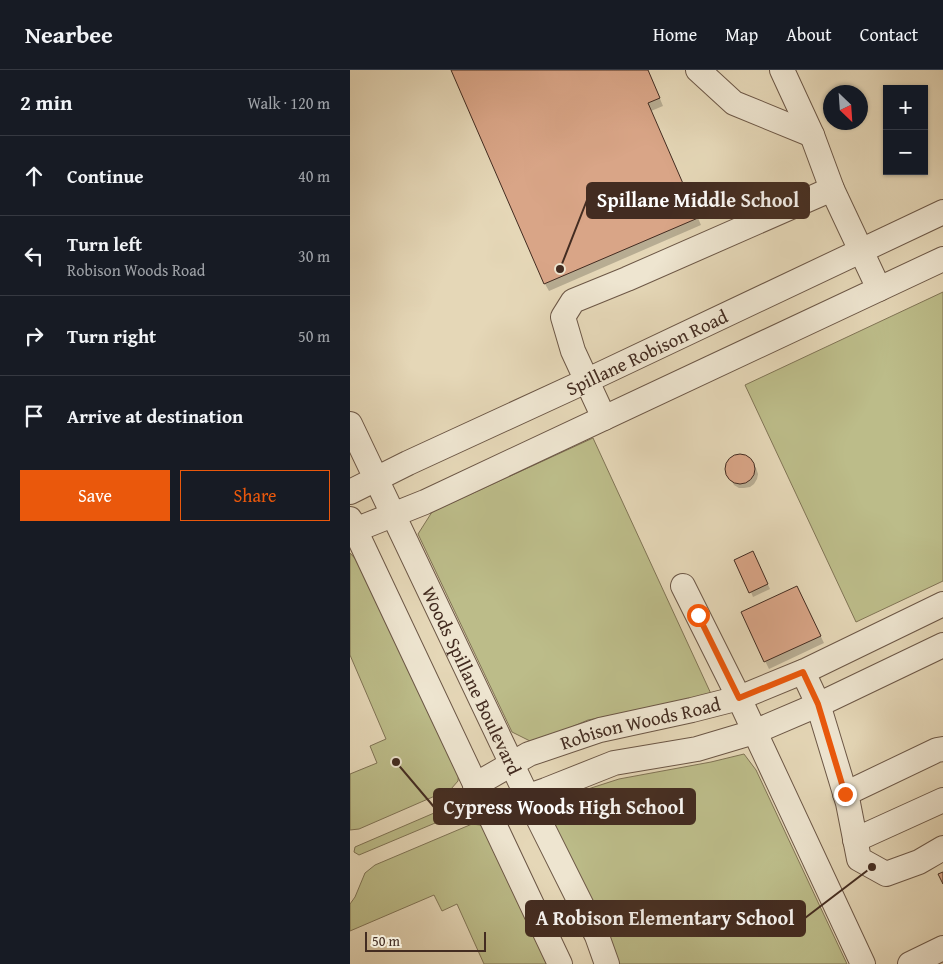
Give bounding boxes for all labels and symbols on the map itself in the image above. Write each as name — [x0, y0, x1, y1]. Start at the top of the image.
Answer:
north arrow — [823, 85, 868, 130]
callout: Spillane Middle School — [587, 183, 809, 218]
text: Spillane Middle School — [597, 185, 799, 214]
street label: Spillane Robison Road — [561, 302, 733, 402]
street label: Woods Spillane Boulevard — [415, 581, 529, 780]
route start — [687, 604, 710, 627]
street label: Robison Woods Road — [556, 689, 724, 757]
route end — [834, 783, 857, 806]
callout: Cypress Woods High School — [434, 789, 695, 824]
text: Cypress Woods High School — [444, 792, 684, 821]
callout: A Robison Elementary School — [526, 901, 805, 936]
text: A Robison Elementary School — [536, 903, 794, 932]
scale bar — [365, 929, 486, 952]

